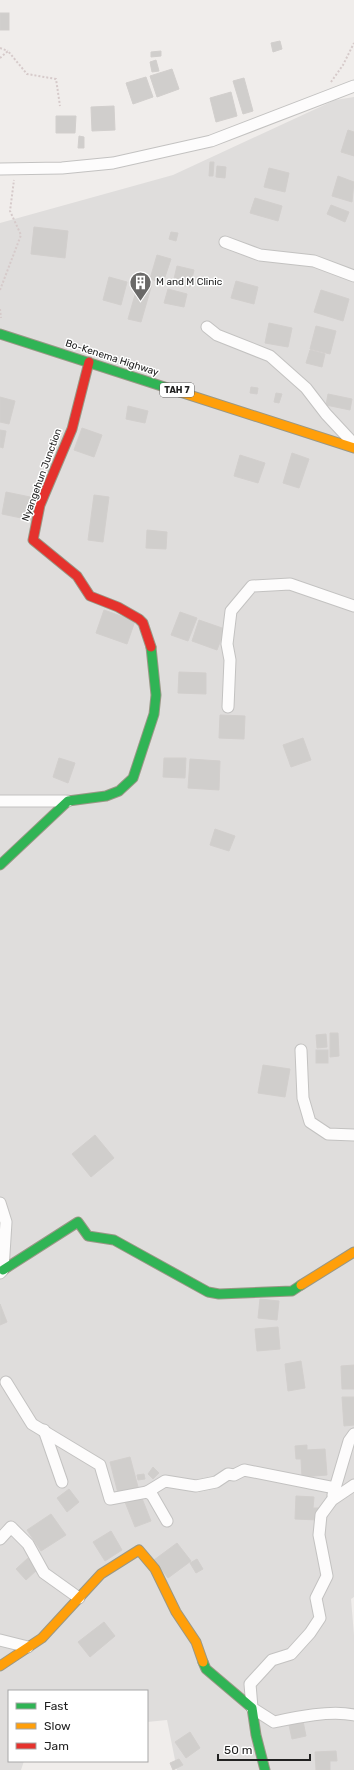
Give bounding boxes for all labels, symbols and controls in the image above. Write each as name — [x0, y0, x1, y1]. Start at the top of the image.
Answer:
building icon: M and M Clinic — [127, 269, 153, 302]
place label: M and M Clinic — [156, 276, 223, 288]
street label: Bo-Kenema Highway — [64, 337, 161, 379]
road number: TAH 7 — [160, 383, 194, 397]
street label: Nyangehun Junction — [20, 427, 64, 523]
legend — [8, 1690, 148, 1762]
text: Fast — [44, 1699, 68, 1713]
text: Slow — [44, 1719, 71, 1733]
scale bar — [218, 1736, 310, 1762]
text: Jam — [44, 1739, 69, 1753]
text: 50 m — [224, 1743, 252, 1757]

